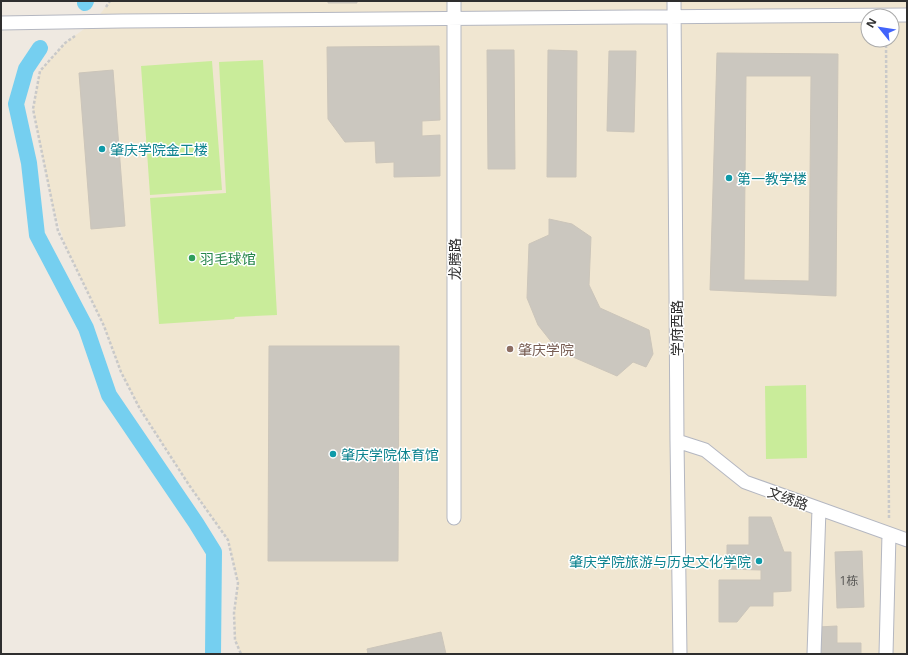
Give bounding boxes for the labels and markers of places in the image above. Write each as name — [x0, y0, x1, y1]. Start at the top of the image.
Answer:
place label: 肇庆学院金工楼 — [110, 140, 208, 159]
marker: 肇庆学院金工楼 — [97, 144, 107, 154]
place label: 第一教学楼 — [737, 169, 807, 188]
marker: 第一教学楼 — [724, 173, 734, 183]
place label: 羽毛球馆 — [200, 249, 256, 268]
marker: 羽毛球馆 — [187, 253, 197, 263]
place label: 肇庆学院 — [518, 340, 574, 359]
marker: 肇庆学院 — [505, 344, 515, 354]
place label: 肇庆学院体育馆 — [341, 445, 439, 464]
marker: 肇庆学院体育馆 — [328, 449, 338, 459]
place label: 肇庆学院旅游与历史文化学院 — [569, 552, 751, 571]
marker: 肇庆学院旅游与历史文化学院 — [754, 556, 764, 566]

